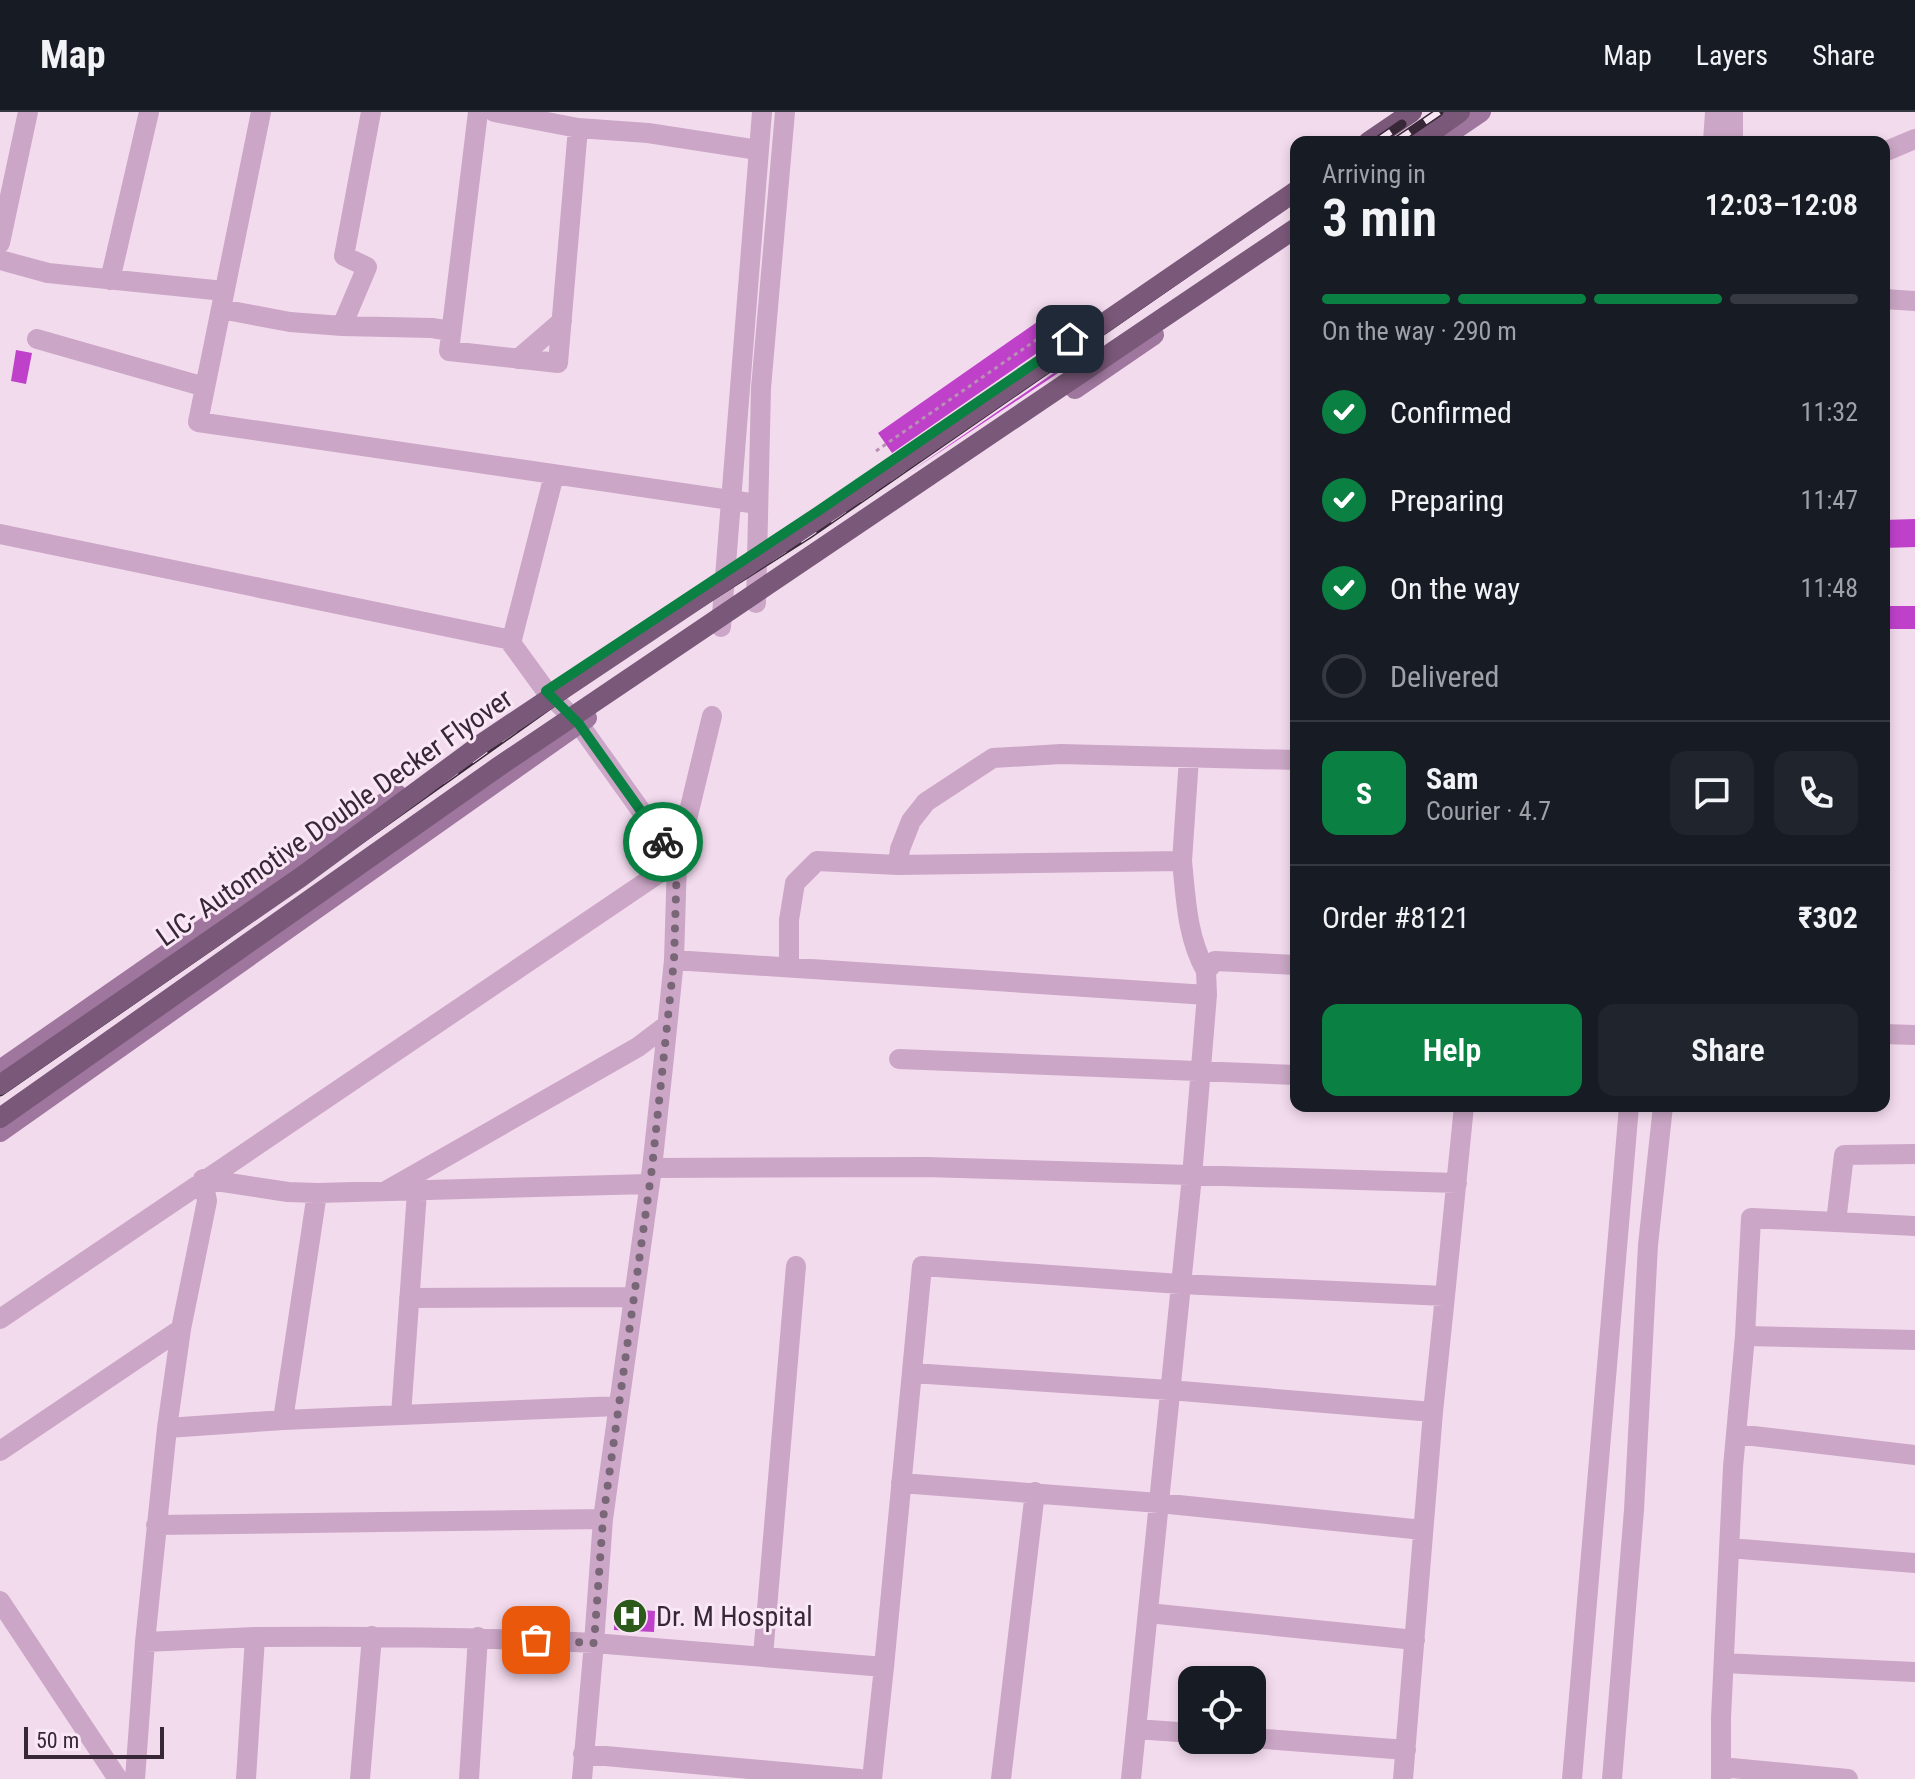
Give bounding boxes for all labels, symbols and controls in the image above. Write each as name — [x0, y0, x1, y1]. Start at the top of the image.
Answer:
text: Map — [40, 33, 106, 77]
text: Map — [1603, 39, 1652, 72]
text: Layers — [1696, 39, 1768, 72]
text: Share — [1812, 39, 1875, 72]
text: Arriving in — [1322, 159, 1426, 189]
text: 12:03–12:08 — [1705, 187, 1858, 222]
text: 3 min — [1322, 188, 1437, 249]
pin — [1036, 305, 1104, 373]
text: On the way · 290 m — [1322, 316, 1517, 346]
icon: home — [1048, 317, 1092, 361]
icon: check — [1322, 390, 1366, 434]
text: Confirmed — [1390, 395, 1512, 430]
text: 11:32 — [1801, 397, 1858, 427]
icon: check — [1322, 478, 1366, 522]
text: Preparing — [1390, 483, 1504, 518]
text: 11:47 — [1801, 485, 1858, 515]
icon: check — [1322, 566, 1366, 610]
text: On the way — [1390, 571, 1520, 606]
text: 11:48 — [1801, 573, 1858, 603]
text: Delivered — [1390, 659, 1499, 694]
street label: LIC- Automotive Double Decker Flyover — [150, 681, 519, 953]
button: chat — [1670, 751, 1754, 835]
button: phone — [1774, 751, 1858, 835]
text: Sam — [1426, 761, 1479, 796]
text: S — [1356, 776, 1372, 811]
text: Courier · 4.7 — [1426, 796, 1551, 826]
courier — [623, 802, 703, 882]
icon: bike — [641, 820, 685, 864]
text: Order #8121 — [1322, 900, 1470, 935]
text: ₹302 — [1798, 900, 1858, 935]
button: Help — [1322, 1004, 1582, 1096]
button: Share — [1598, 1004, 1858, 1096]
hospital icon: Dr. M Hospital — [611, 1597, 649, 1635]
place label: Dr. M Hospital — [656, 1600, 813, 1633]
pin — [502, 1606, 570, 1674]
icon: bag — [514, 1618, 558, 1662]
map controls — [1178, 1666, 1266, 1754]
button: locate — [1178, 1666, 1266, 1754]
scale bar — [24, 1723, 164, 1759]
text: 50 m — [36, 1728, 79, 1753]

